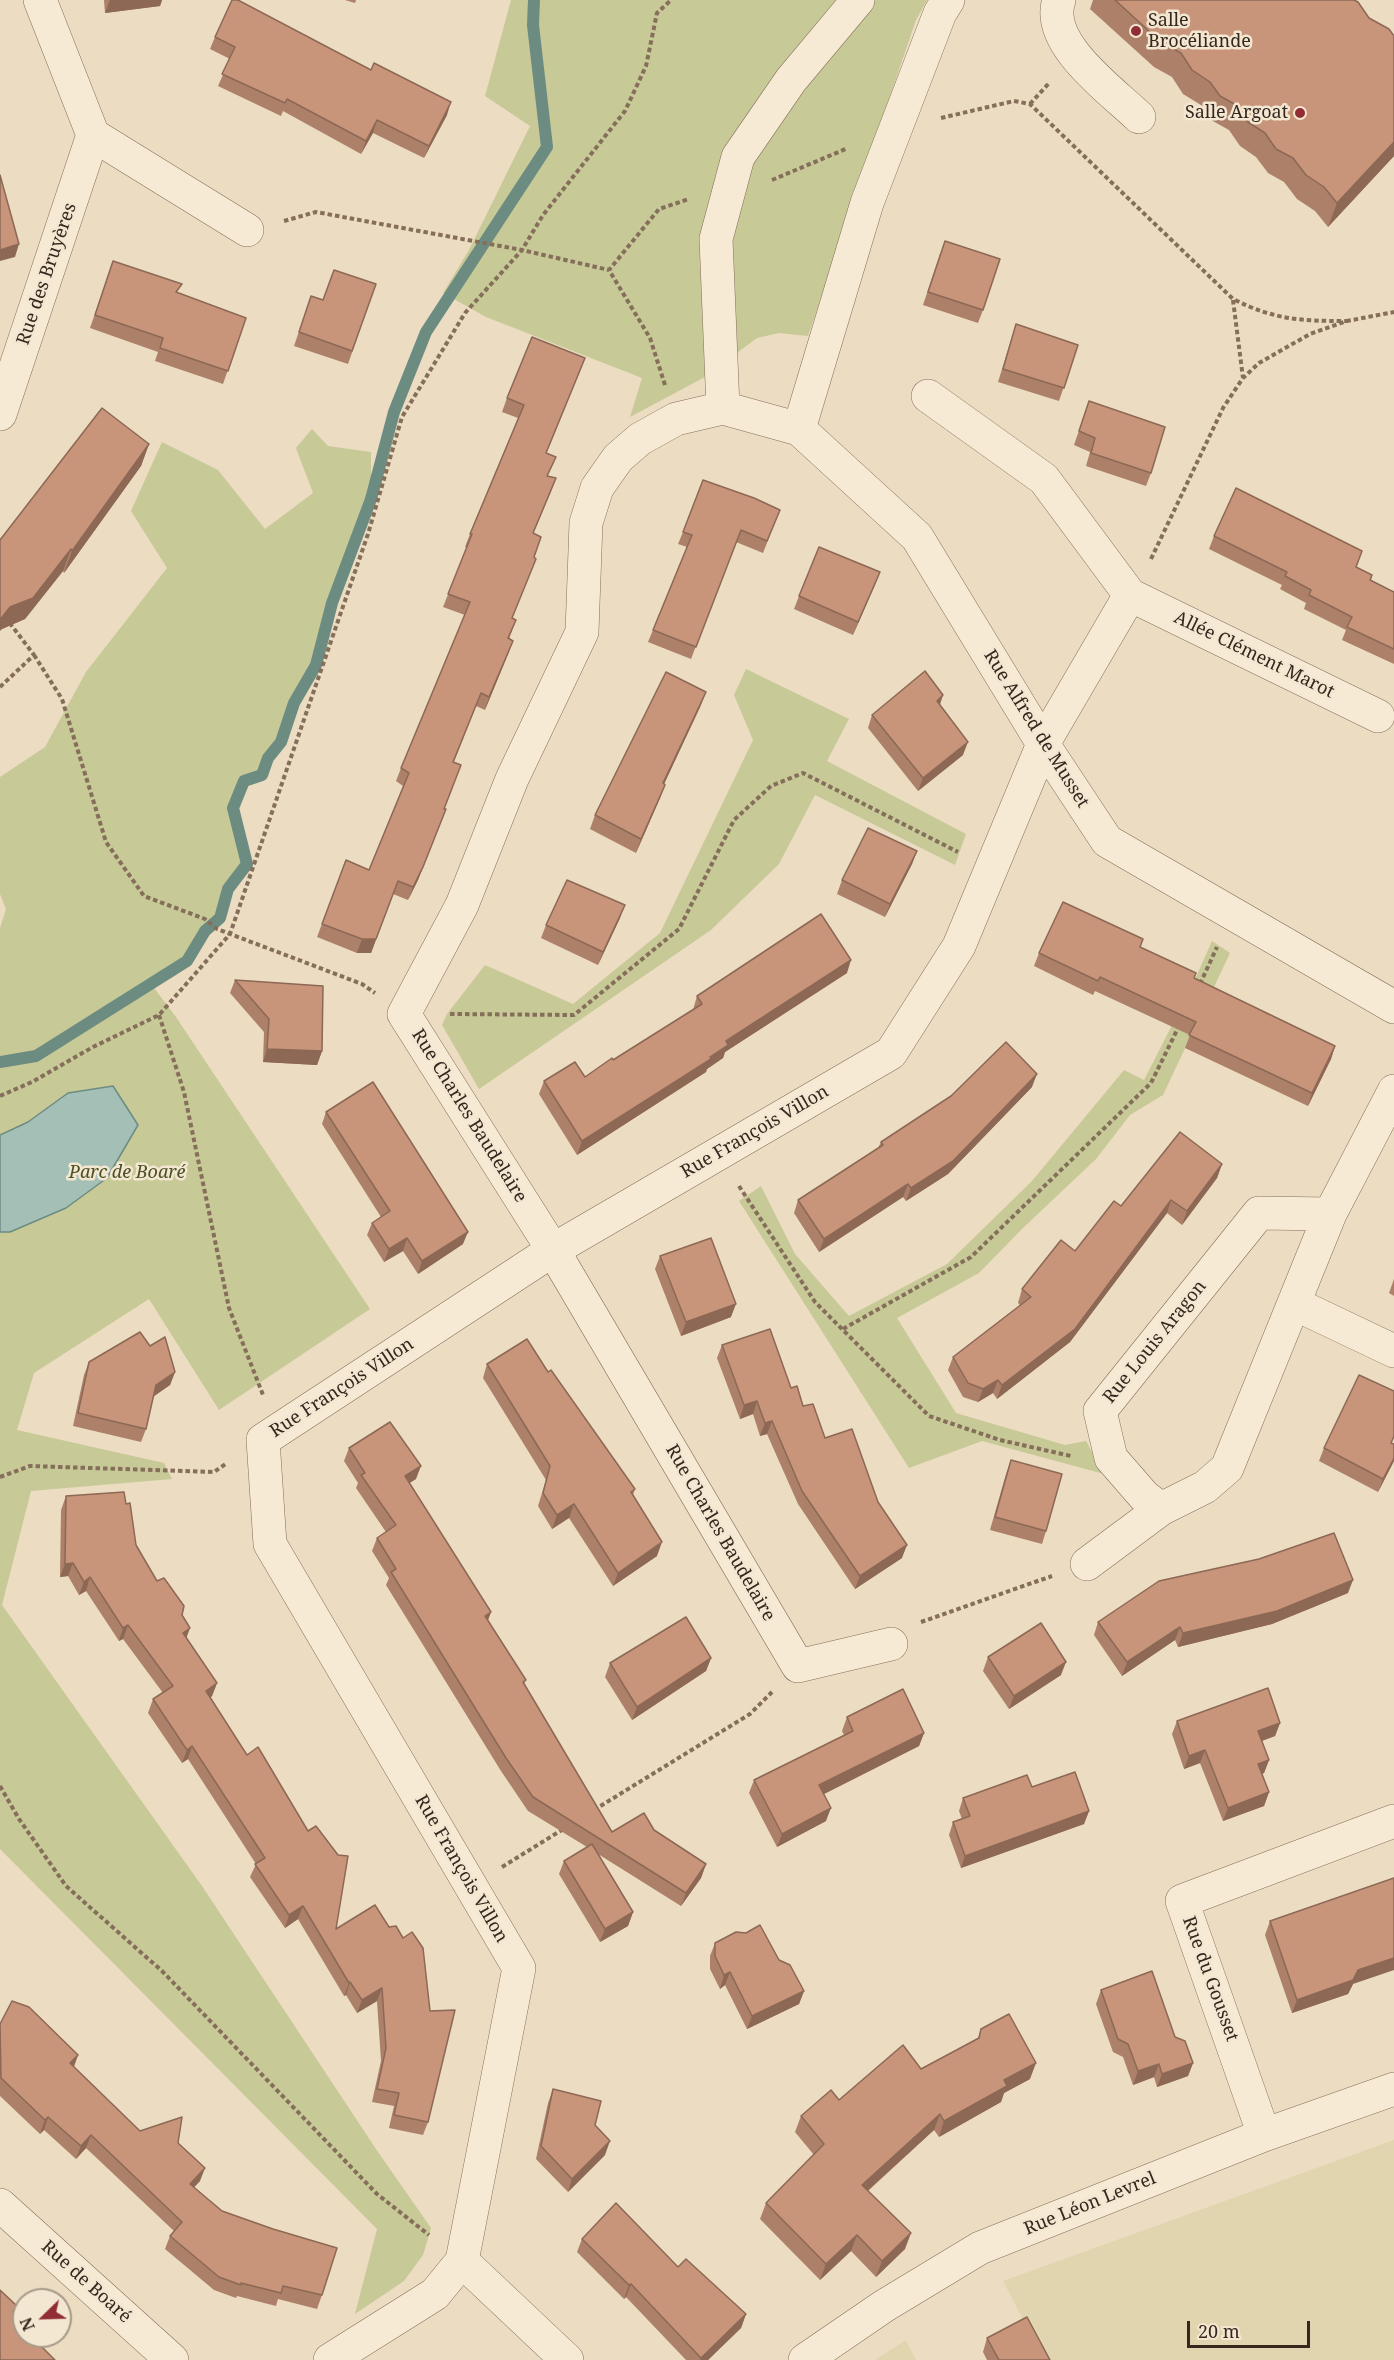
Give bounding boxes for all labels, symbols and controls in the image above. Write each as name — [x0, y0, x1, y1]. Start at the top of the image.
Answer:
place label: Salle Brocéliande — [1148, 10, 1251, 52]
marker: Salle Brocéliande — [1129, 24, 1143, 38]
place label: Salle Argoat — [1185, 102, 1288, 124]
marker: Salle Argoat — [1293, 106, 1307, 120]
street label: Rue des Bruyères — [13, 200, 81, 348]
street label: Allée Clément Marot — [1170, 607, 1338, 703]
street label: Rue Alfred de Musset — [979, 646, 1093, 812]
street label: Rue Charles Baudelaire — [407, 1025, 531, 1207]
street label: Rue François Villon — [677, 1081, 833, 1183]
park label: Parc de Boaré — [69, 1162, 185, 1184]
street label: Rue Louis Aragon — [1099, 1276, 1211, 1408]
street label: Rue François Villon — [266, 1333, 418, 1443]
street label: Rue Charles Baudelaire — [661, 1441, 779, 1625]
street label: Rue François Villon — [410, 1791, 512, 1947]
street label: Rue du Gousset — [1177, 1913, 1243, 2045]
street label: Rue Léon Levrel — [1021, 2168, 1159, 2240]
street label: Rue de Boaré — [37, 2236, 135, 2328]
north arrow — [12, 2288, 72, 2348]
scale bar — [1190, 2309, 1313, 2347]
text: N — [15, 2314, 40, 2334]
text: 20 m — [1198, 2319, 1240, 2343]

